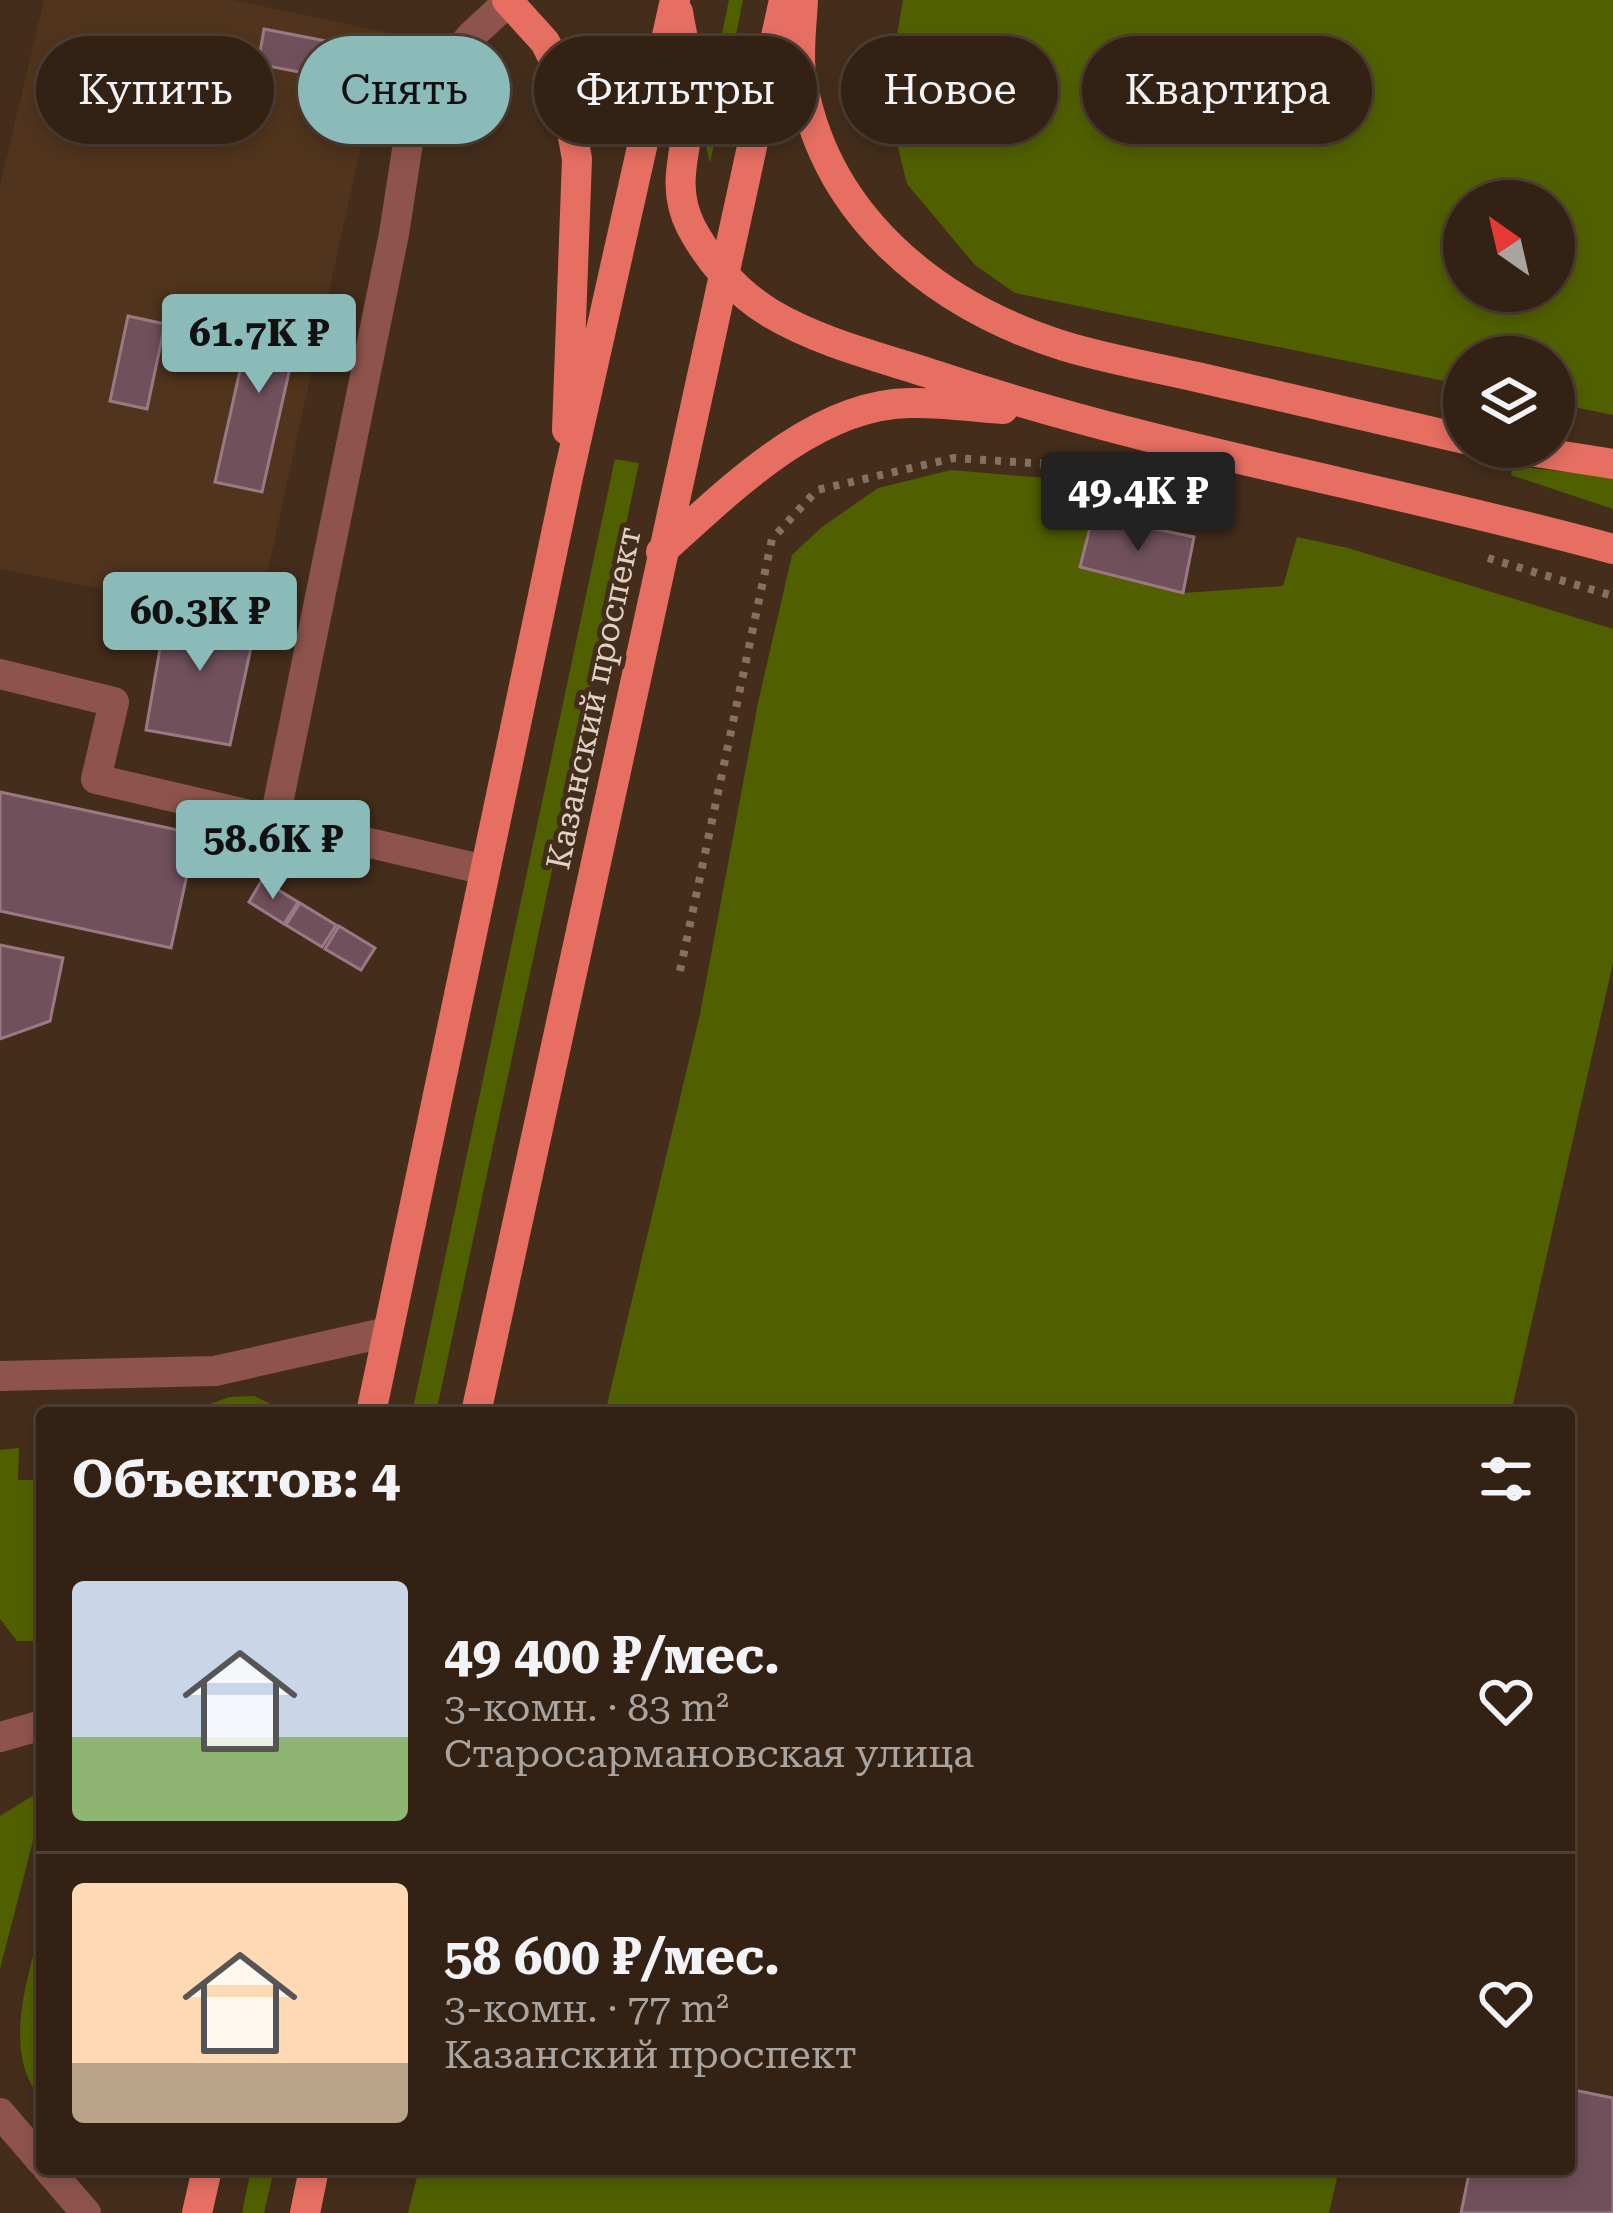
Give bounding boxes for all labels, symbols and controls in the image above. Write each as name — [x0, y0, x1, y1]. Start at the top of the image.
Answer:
chip: Купить — [36, 36, 274, 144]
chip: Снять — [298, 36, 510, 144]
chip: Фильтры — [534, 36, 817, 144]
chip: Новое — [841, 36, 1058, 144]
chip: Квартира — [1082, 36, 1372, 144]
north arrow — [1443, 180, 1575, 312]
map controls — [1443, 180, 1575, 468]
pin: 61.7K ₽ — [148, 294, 370, 396]
text: 61.7K ₽ — [189, 310, 329, 356]
button: layers — [1443, 336, 1575, 468]
pin: 49.4K ₽ — [1027, 452, 1249, 554]
text: 49.4K ₽ — [1068, 468, 1208, 514]
street label: Казанский проспект — [538, 523, 649, 873]
pin: 60.3K ₽ — [89, 572, 311, 674]
text: 60.3K ₽ — [130, 588, 270, 634]
pin: 58.6K ₽ — [162, 800, 384, 902]
text: 58.6K ₽ — [203, 816, 343, 862]
icon: filters — [1473, 1446, 1539, 1512]
text: Объектов: 4 — [72, 1450, 400, 1509]
text: 49 400 ₽/мес. — [444, 1626, 780, 1685]
icon: home — [168, 1629, 312, 1773]
icon: heart — [1473, 1668, 1539, 1734]
text: 3-комн. · 83 m² — [444, 1685, 729, 1731]
text: Старосармановская улица — [444, 1731, 974, 1777]
text: 58 600 ₽/мес. — [444, 1927, 780, 1986]
icon: home — [168, 1931, 312, 2075]
icon: heart — [1473, 1970, 1539, 2036]
text: 3-комн. · 77 m² — [444, 1986, 729, 2032]
text: Казанский проспект — [444, 2032, 857, 2078]

